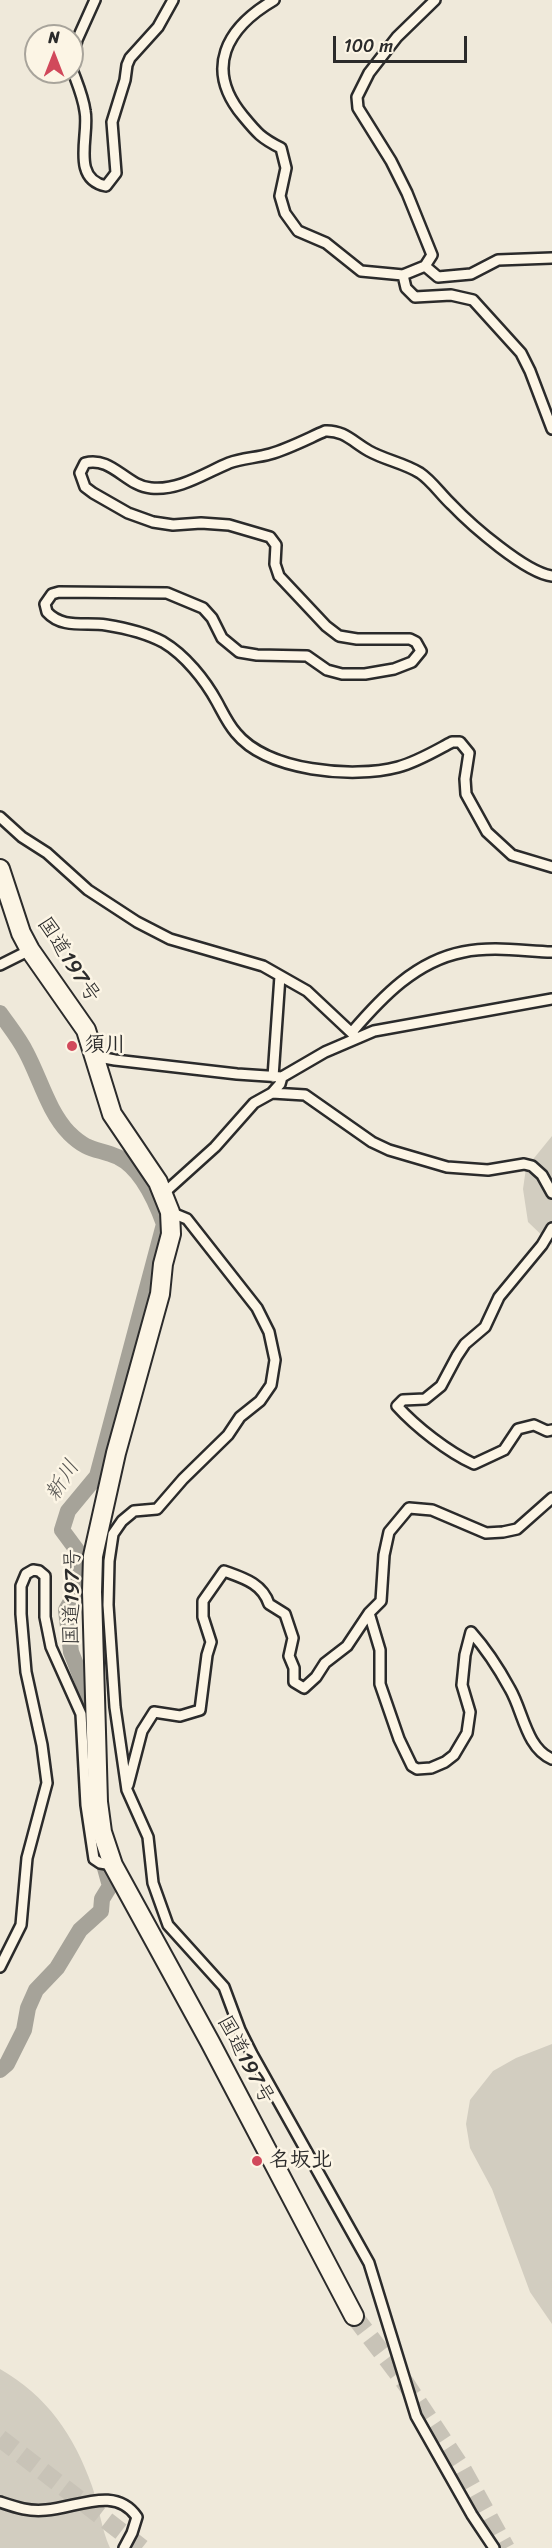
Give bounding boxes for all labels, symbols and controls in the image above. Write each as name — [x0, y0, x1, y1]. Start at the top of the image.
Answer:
text: N — [48, 23, 60, 52]
north arrow — [24, 24, 84, 84]
scale bar — [336, 24, 470, 62]
text: 100 m — [344, 30, 393, 62]
street label: 国道197号 — [31, 913, 105, 1007]
place label: 須川 — [84, 1033, 126, 1059]
marker: 須川 — [65, 1039, 79, 1053]
water label: 新川 — [40, 1455, 86, 1507]
street label: 国道197号 — [60, 1548, 86, 1646]
street label: 国道197号 — [211, 2011, 279, 2109]
place label: 名坂北 — [269, 2148, 332, 2174]
marker: 名坂北 — [250, 2154, 264, 2168]

